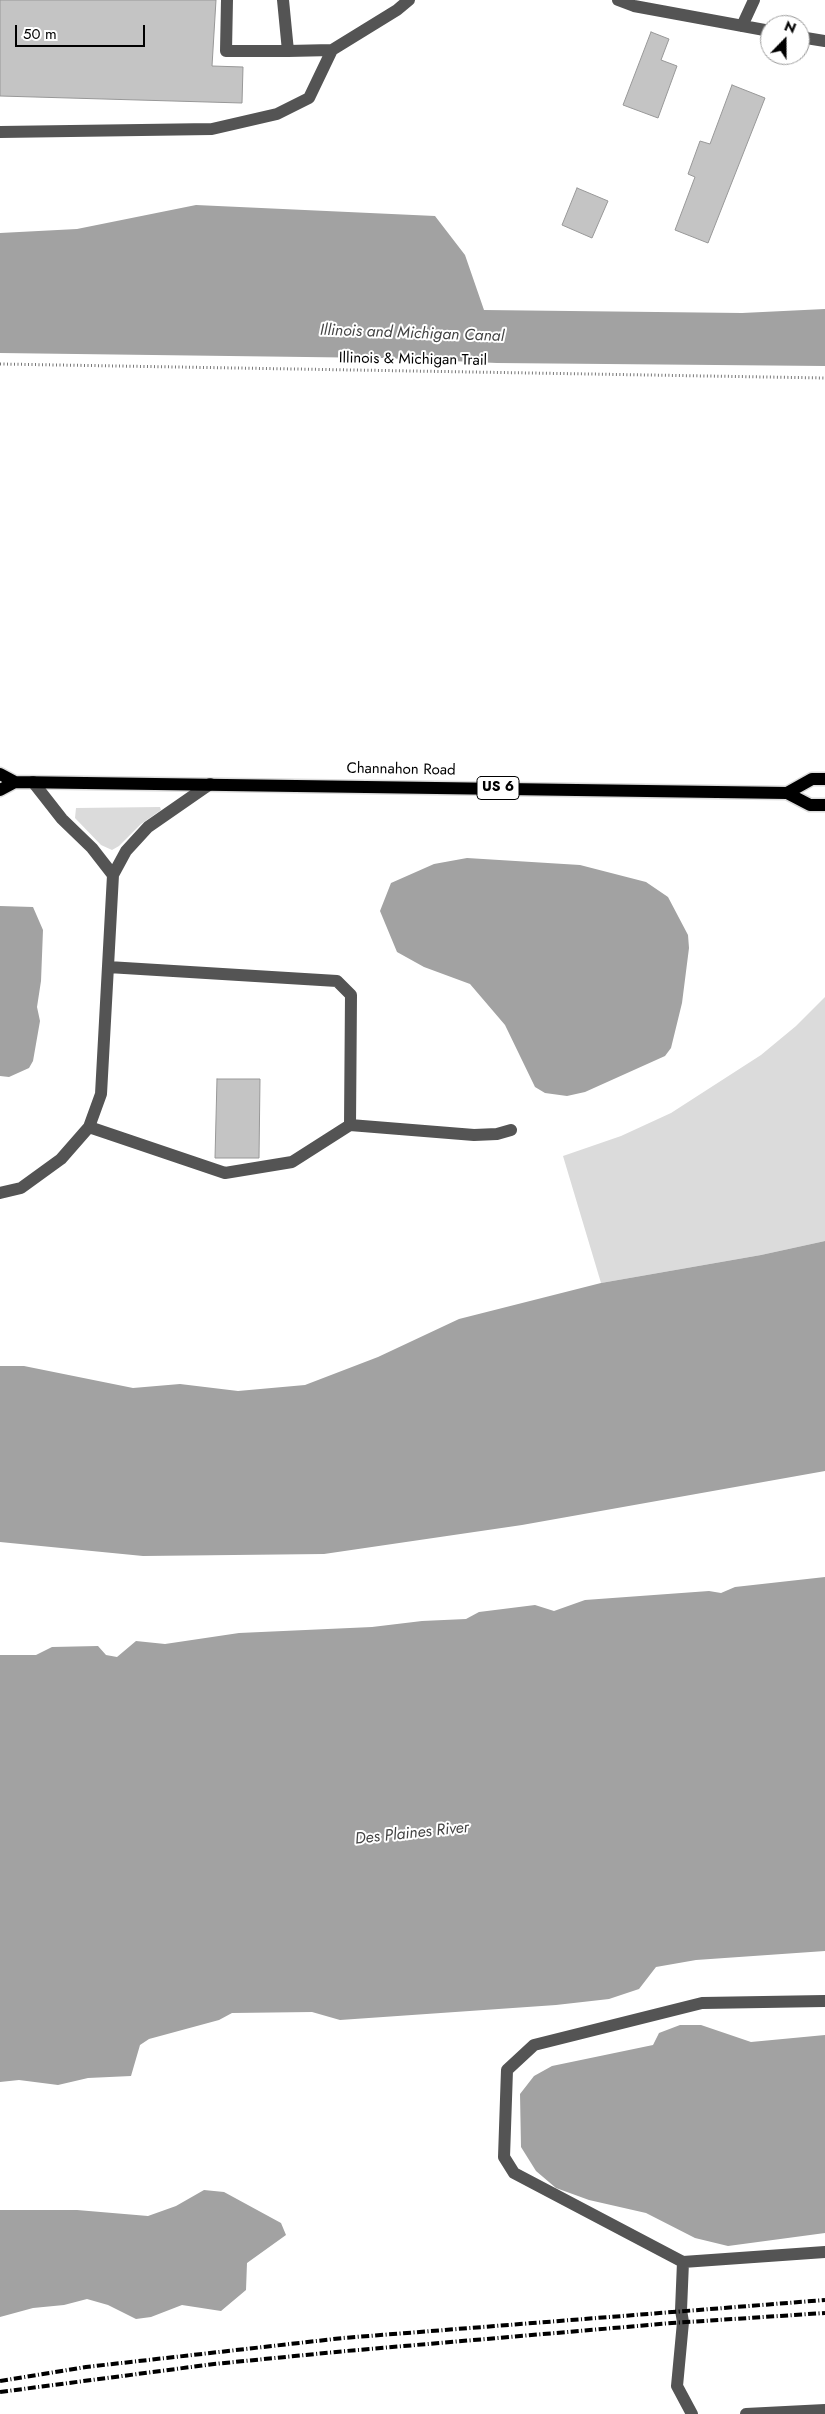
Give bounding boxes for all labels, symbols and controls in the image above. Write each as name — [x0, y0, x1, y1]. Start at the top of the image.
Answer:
scale bar — [18, 15, 148, 47]
north arrow — [760, 15, 810, 65]
text: N — [781, 16, 799, 38]
text: 50 m — [23, 23, 57, 45]
water label: Illinois and Michigan Canal — [320, 321, 504, 347]
street label: Illinois & Michigan Trail — [339, 350, 487, 370]
street label: Channahon Road — [346, 760, 456, 780]
road number: US 6 — [477, 776, 519, 800]
water label: Des Plaines River — [354, 1818, 470, 1850]

